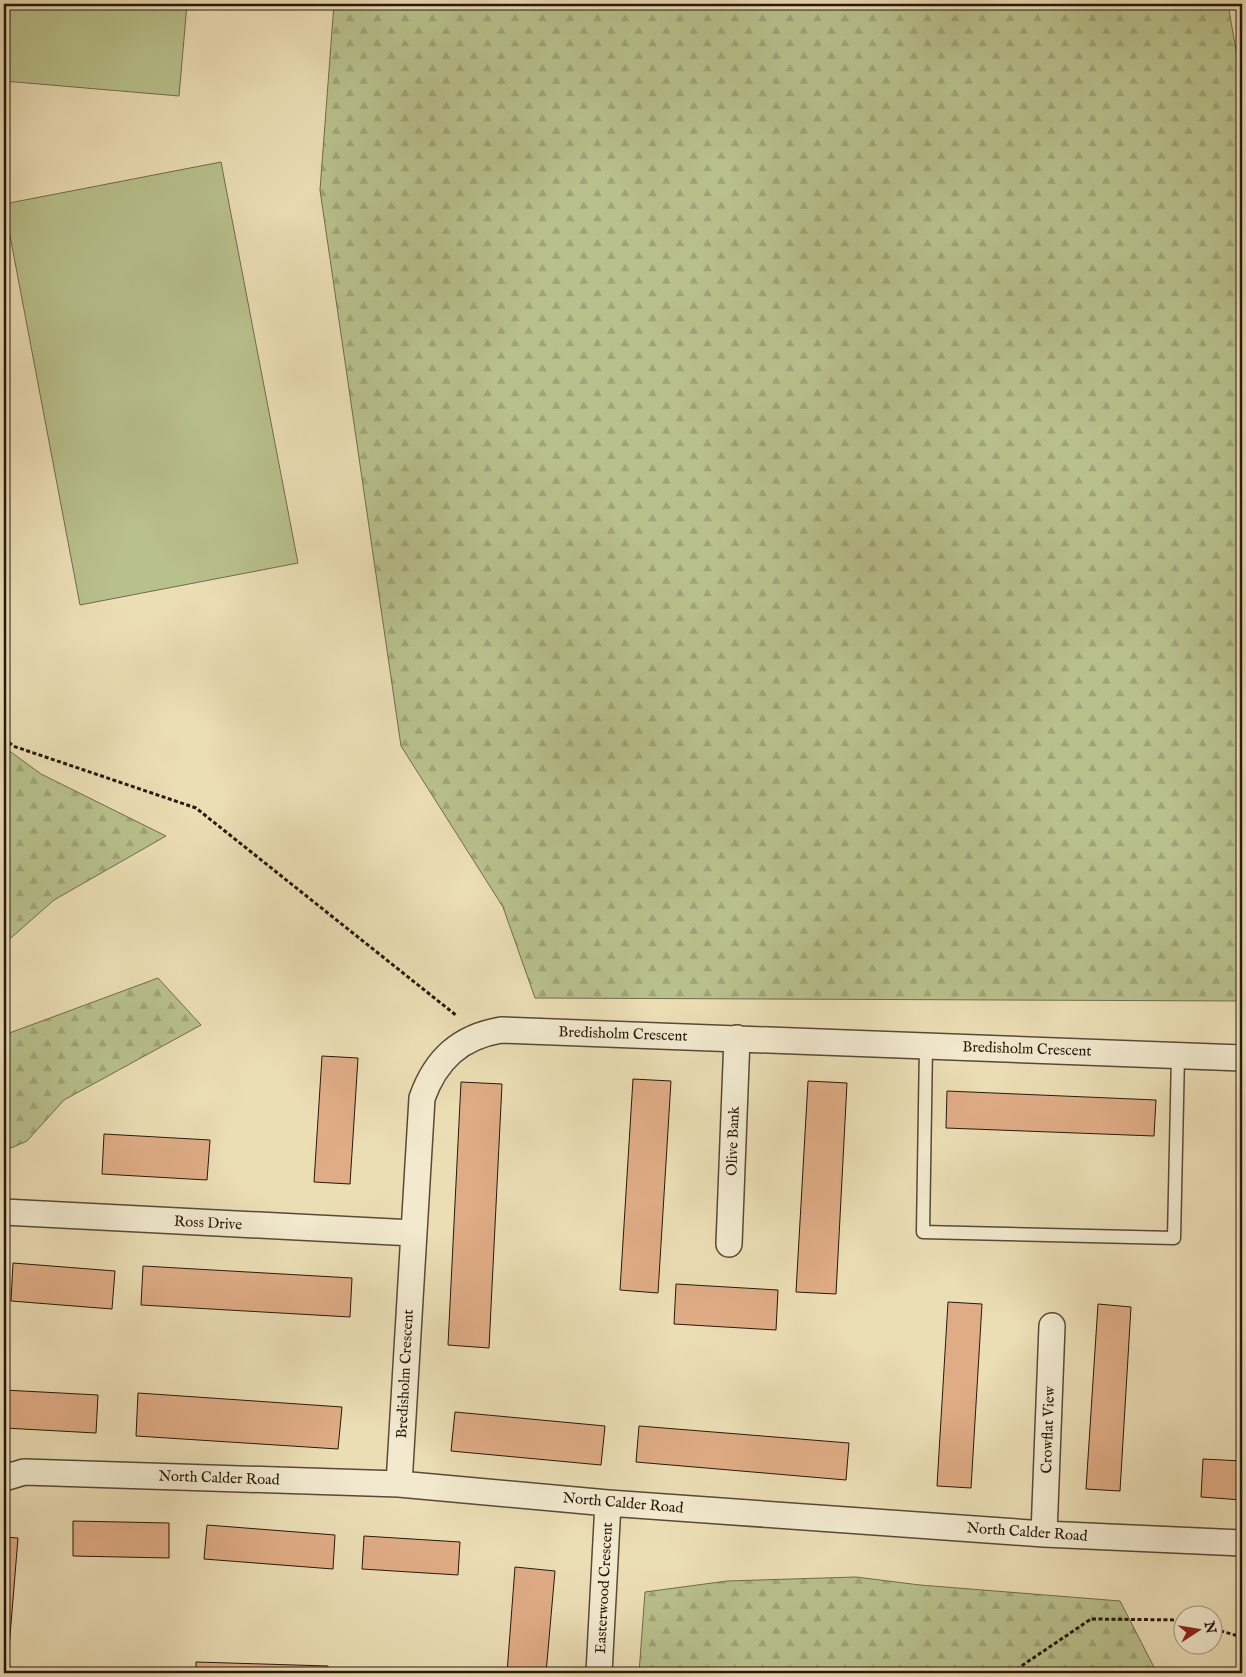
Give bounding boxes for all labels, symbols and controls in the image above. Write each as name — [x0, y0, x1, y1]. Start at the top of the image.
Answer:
street label: Bredisholm Crescent — [558, 1022, 688, 1046]
street label: Bredisholm Crescent — [962, 1037, 1092, 1061]
street label: Olive Bank — [722, 1105, 744, 1176]
street label: Ross Drive — [173, 1212, 243, 1234]
street label: Bredisholm Crescent — [392, 1309, 418, 1439]
street label: Crowflat View — [1037, 1385, 1059, 1474]
street label: North Calder Road — [158, 1466, 281, 1490]
street label: North Calder Road — [562, 1488, 685, 1518]
street label: North Calder Road — [966, 1518, 1089, 1546]
street label: Easterwood Crescent — [591, 1522, 617, 1654]
north arrow — [1174, 1604, 1224, 1654]
text: N — [1199, 1619, 1220, 1635]

